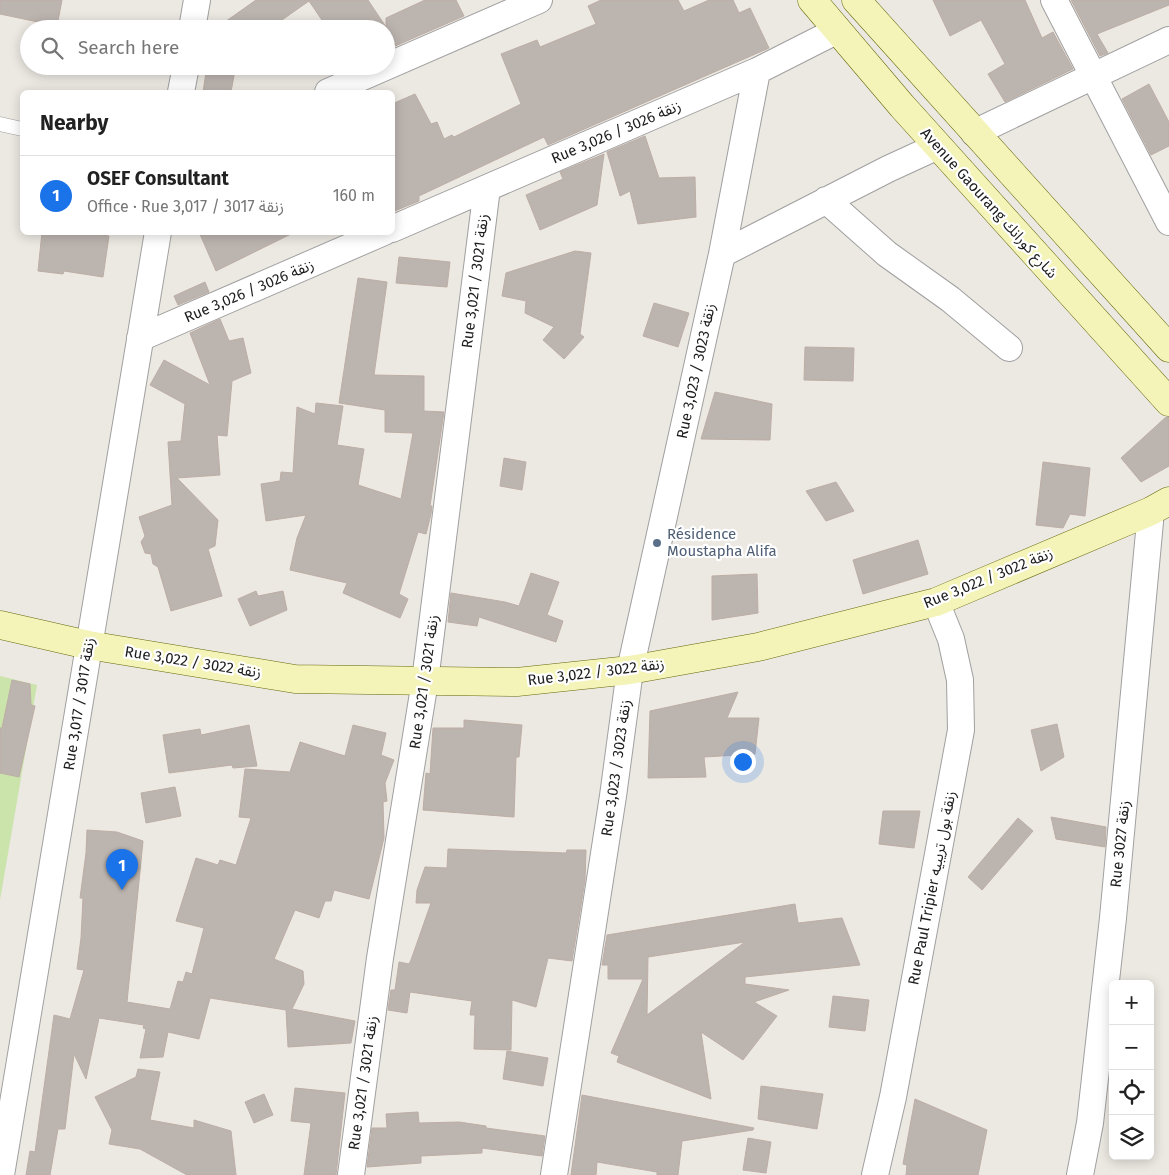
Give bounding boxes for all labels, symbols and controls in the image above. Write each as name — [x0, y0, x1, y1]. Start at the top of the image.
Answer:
search box — [20, 20, 395, 75]
icon: search — [38, 34, 66, 62]
text: Search here — [78, 36, 179, 59]
street label: Rue 3,026 / زنقة 3026 — [548, 97, 684, 167]
text: Nearby — [40, 110, 108, 136]
street label: Avenue Gaourang شارع كورانك — [915, 124, 1061, 284]
text: OSEF Consultant — [87, 167, 229, 190]
text: 1 — [52, 186, 60, 205]
text: 160 m — [333, 186, 375, 205]
text: Office · Rue 3,017 / زنقة 3017 — [87, 197, 284, 216]
street label: Rue 3,021 / زنقة 3021 — [458, 213, 492, 349]
street label: Rue 3,026 / زنقة 3026 — [181, 256, 317, 326]
street label: Rue 3,023 / زنقة 3023 — [673, 302, 719, 440]
place label: Résidence Moustapha Alifa — [667, 525, 777, 560]
marker: Résidence Moustapha Alifa — [651, 537, 663, 549]
street label: Rue 3,022 / زنقة 3022 — [921, 544, 1055, 612]
street label: Rue 3,021 / زنقة 3021 — [406, 614, 442, 750]
street label: Rue 3,017 / زنقة 3017 — [60, 636, 98, 772]
street label: Rue 3,022 / زنقة 3022 — [123, 642, 263, 682]
street label: Rue 3,022 / زنقة 3022 — [526, 655, 666, 689]
street label: Rue 3,023 / زنقة 3023 — [597, 698, 635, 838]
your location — [730, 749, 756, 775]
street label: Rue Paul Tripier زنقة بول تريبيه — [904, 789, 960, 987]
street label: Rue 3027 زنقة — [1106, 800, 1134, 888]
pin: 1 — [106, 849, 138, 890]
map controls — [1109, 980, 1154, 1160]
button: + — [1109, 980, 1154, 1025]
street label: Rue 3,021 / زنقة 3021 — [345, 1015, 381, 1151]
button: − — [1109, 1025, 1154, 1070]
button: locate — [1109, 1070, 1154, 1115]
button: layers — [1109, 1115, 1154, 1160]

